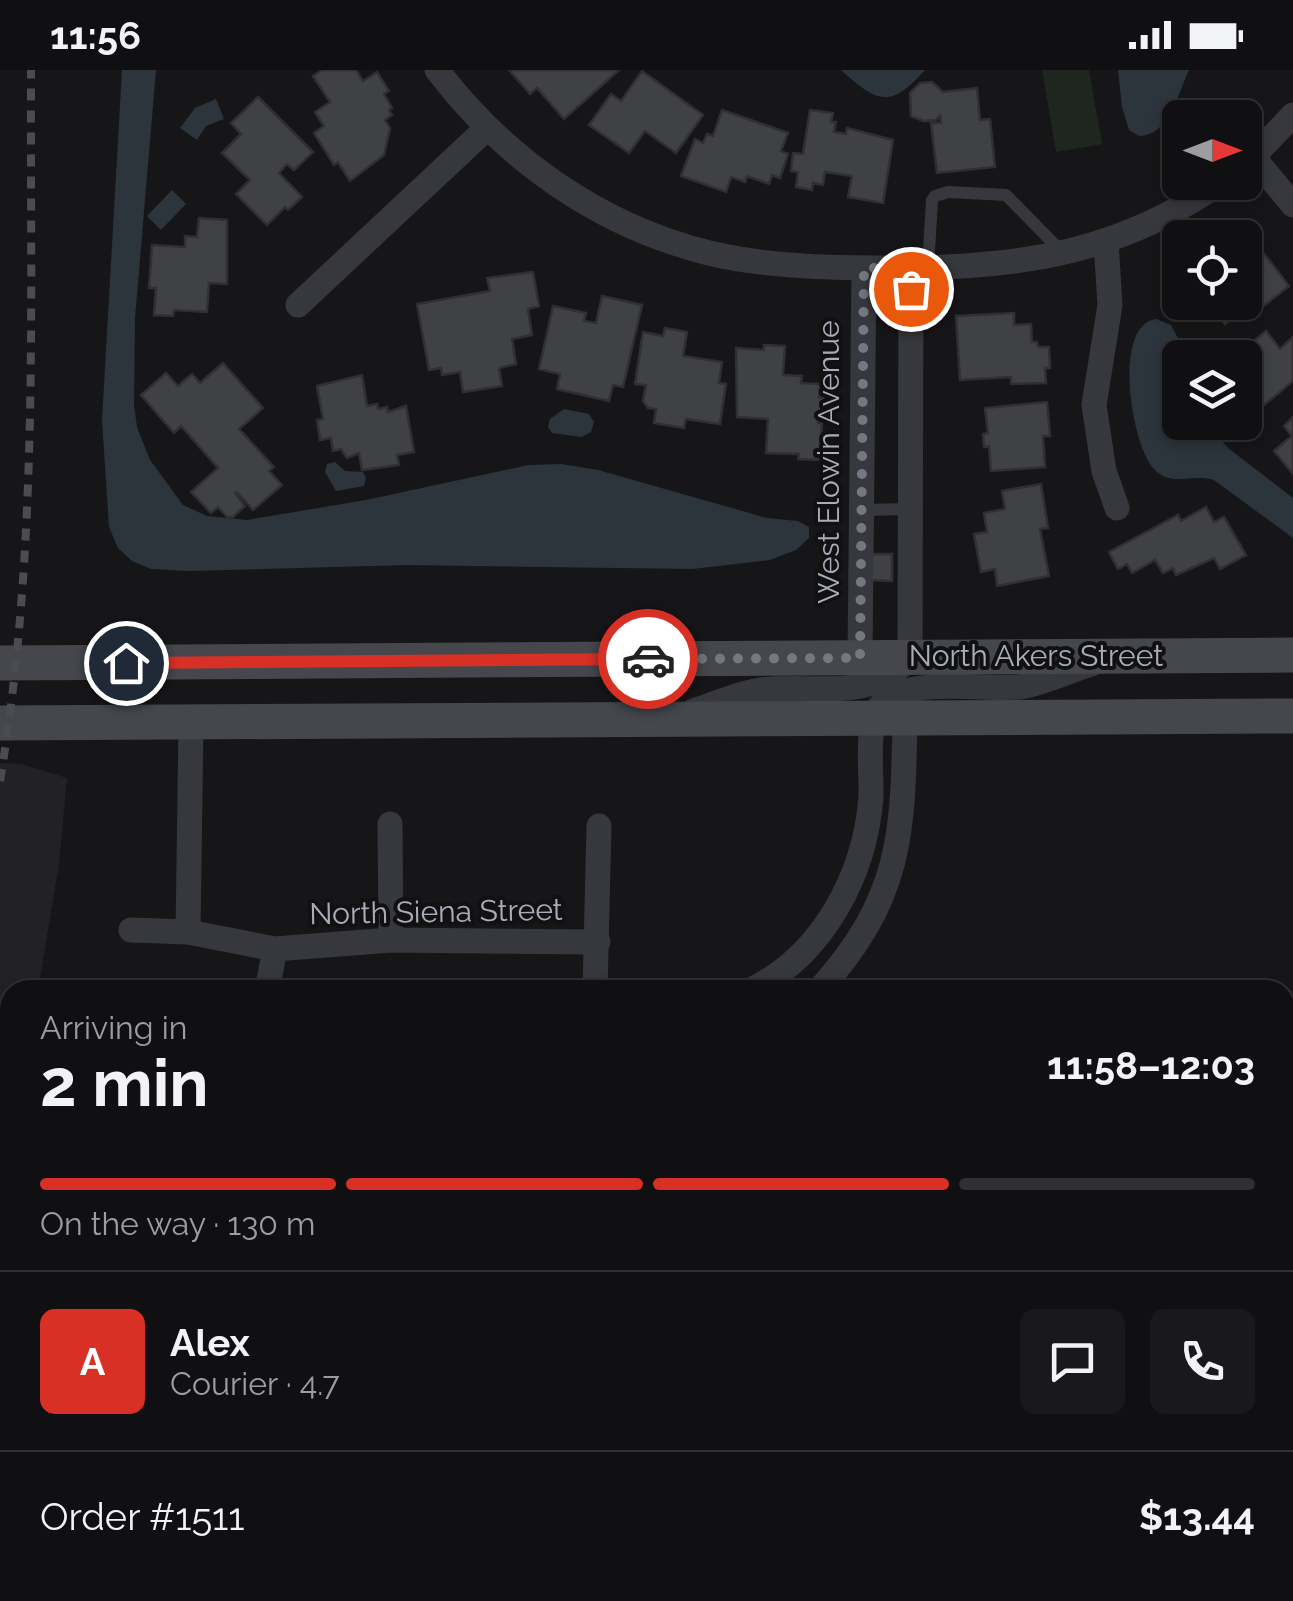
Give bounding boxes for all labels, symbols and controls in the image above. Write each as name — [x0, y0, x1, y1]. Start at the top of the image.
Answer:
text: 11:56 — [50, 13, 141, 58]
north arrow — [1162, 100, 1262, 200]
map controls — [1162, 100, 1262, 440]
button: locate — [1162, 220, 1262, 320]
pin — [869, 247, 954, 332]
icon: bag — [884, 262, 939, 317]
street label: West Elowin Avenue — [811, 320, 846, 604]
button: layers — [1162, 340, 1262, 440]
courier — [598, 609, 698, 709]
pin — [84, 621, 169, 706]
icon: car — [621, 632, 676, 687]
icon: home — [99, 636, 154, 691]
street label: North Akers Street — [909, 638, 1163, 673]
street label: North Siena Street — [309, 892, 563, 931]
text: Arriving in — [40, 1009, 187, 1046]
text: 11:58–12:03 — [1047, 1043, 1255, 1088]
text: 2 min — [40, 1045, 209, 1121]
text: On the way · 130 m — [40, 1205, 316, 1242]
button: chat — [1020, 1309, 1125, 1414]
button: phone — [1150, 1309, 1255, 1414]
text: Alex — [170, 1320, 250, 1365]
text: A — [80, 1339, 105, 1384]
text: Courier · 4.7 — [170, 1365, 340, 1402]
text: Order #1511 — [40, 1494, 245, 1539]
text: $13.44 — [1139, 1494, 1255, 1539]

